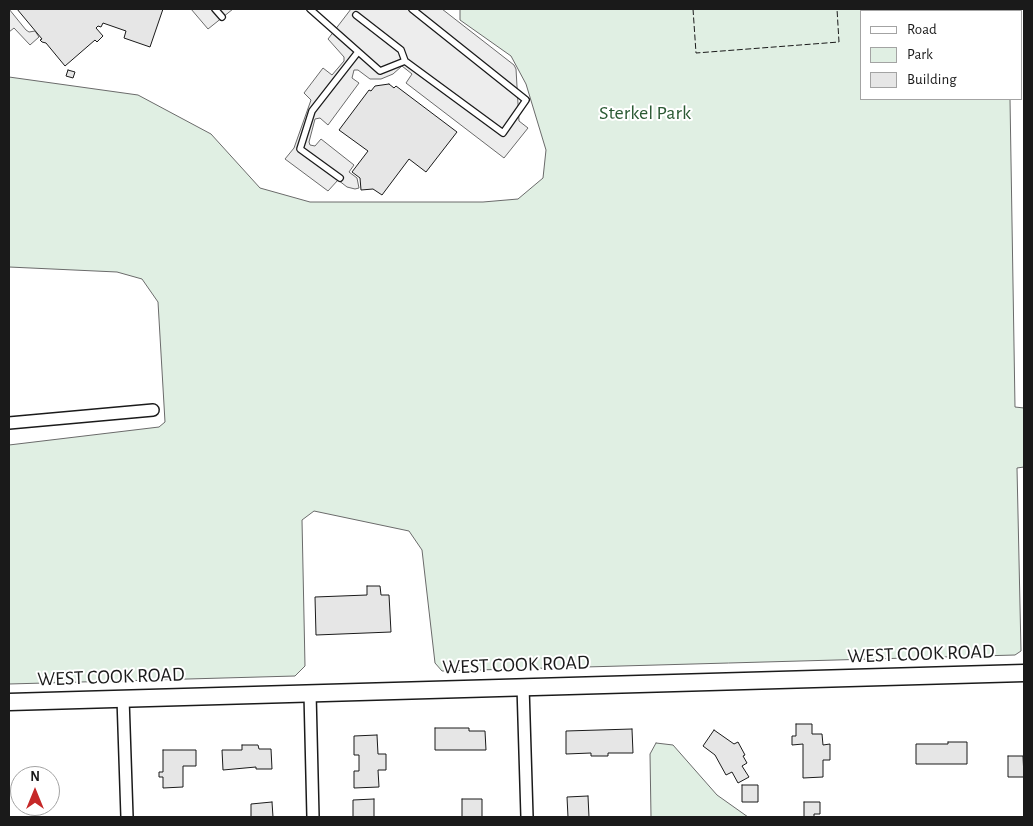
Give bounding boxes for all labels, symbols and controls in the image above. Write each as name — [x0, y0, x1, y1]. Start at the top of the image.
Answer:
legend — [860, 10, 1023, 100]
text: Road — [907, 22, 937, 37]
text: Park — [907, 47, 933, 62]
text: Building — [907, 72, 957, 87]
park label: Sterkel Park — [599, 101, 691, 125]
street label: WEST COOK ROAD — [847, 639, 995, 669]
street label: WEST COOK ROAD — [442, 650, 590, 680]
street label: WEST COOK ROAD — [37, 662, 185, 692]
north arrow — [10, 766, 60, 816]
text: N — [30, 770, 40, 784]

